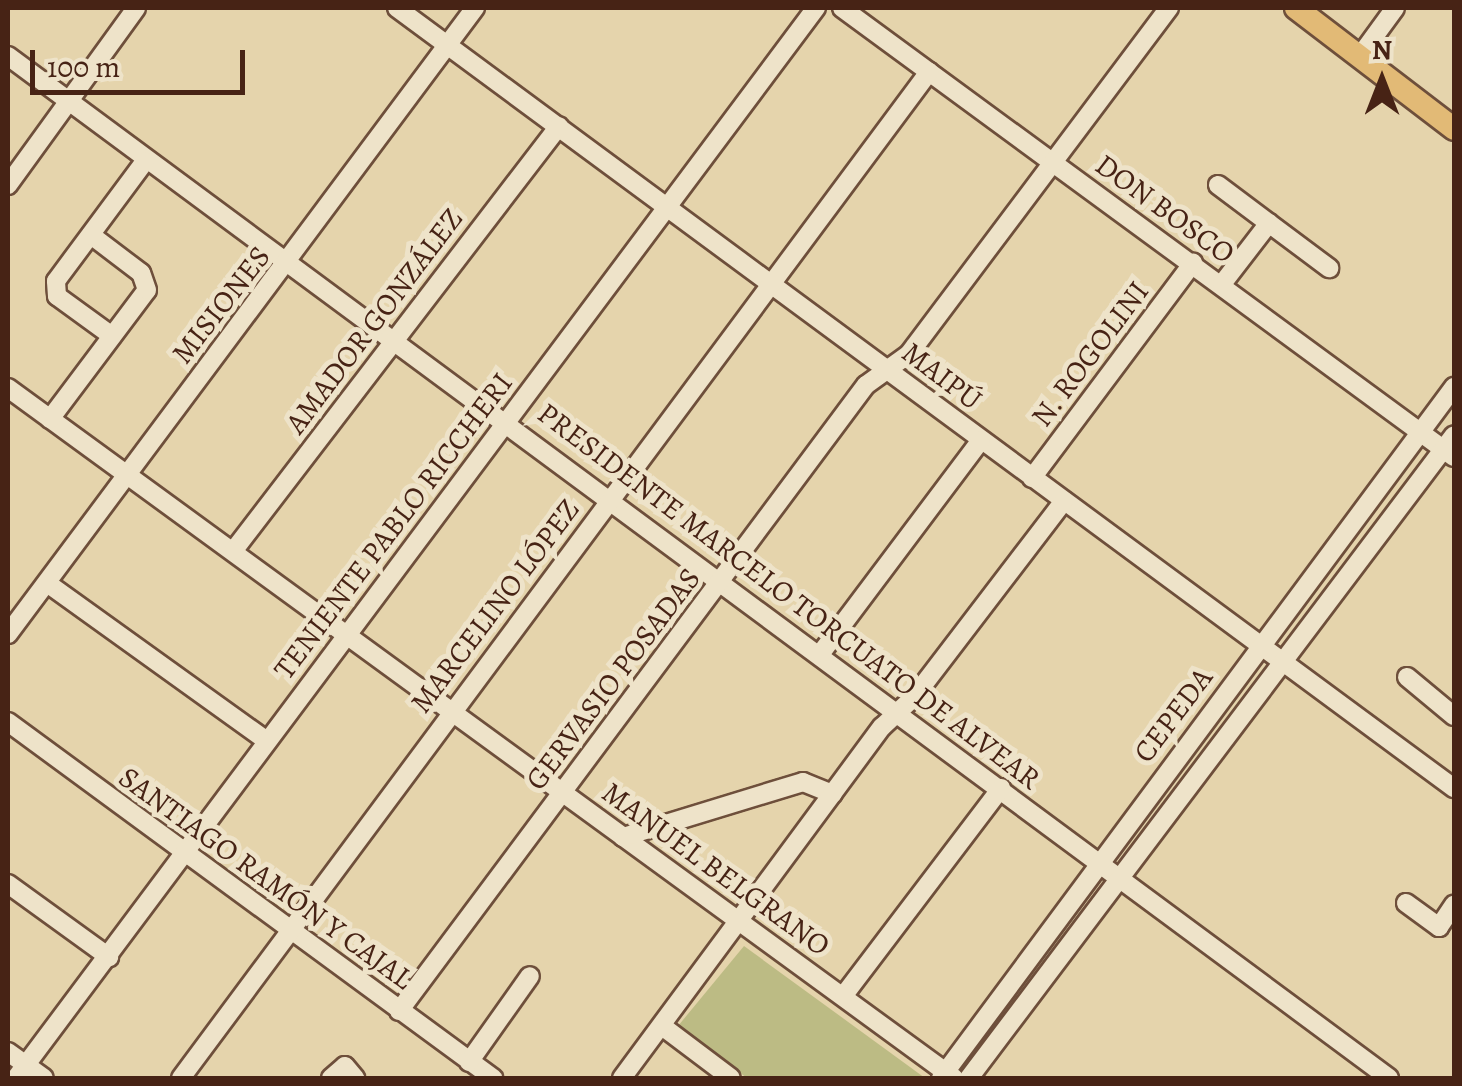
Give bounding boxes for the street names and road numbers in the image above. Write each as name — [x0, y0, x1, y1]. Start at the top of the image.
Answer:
street label: DON BOSCO — [1088, 147, 1242, 271]
street label: AMADOR GONZÁLEZ — [278, 201, 470, 441]
street label: MISIONES — [164, 239, 278, 371]
street label: N. ROGOLINI — [1024, 274, 1156, 434]
street label: MAIPÚ — [895, 334, 989, 418]
street label: TENIENTE PABLO RICCHERI — [266, 366, 520, 686]
street label: PRESIDENTE MARCELO TORCUATO DE ALVEAR — [531, 395, 1047, 797]
street label: MARCELINO LÓPEZ — [403, 492, 587, 720]
street label: GERVASIO POSADAS — [518, 561, 708, 797]
street label: CEPEDA — [1126, 661, 1220, 769]
street label: SANTIAGO RAMÓN Y CAJAL — [112, 759, 420, 997]
street label: MANUEL BELGRANO — [595, 774, 837, 964]

